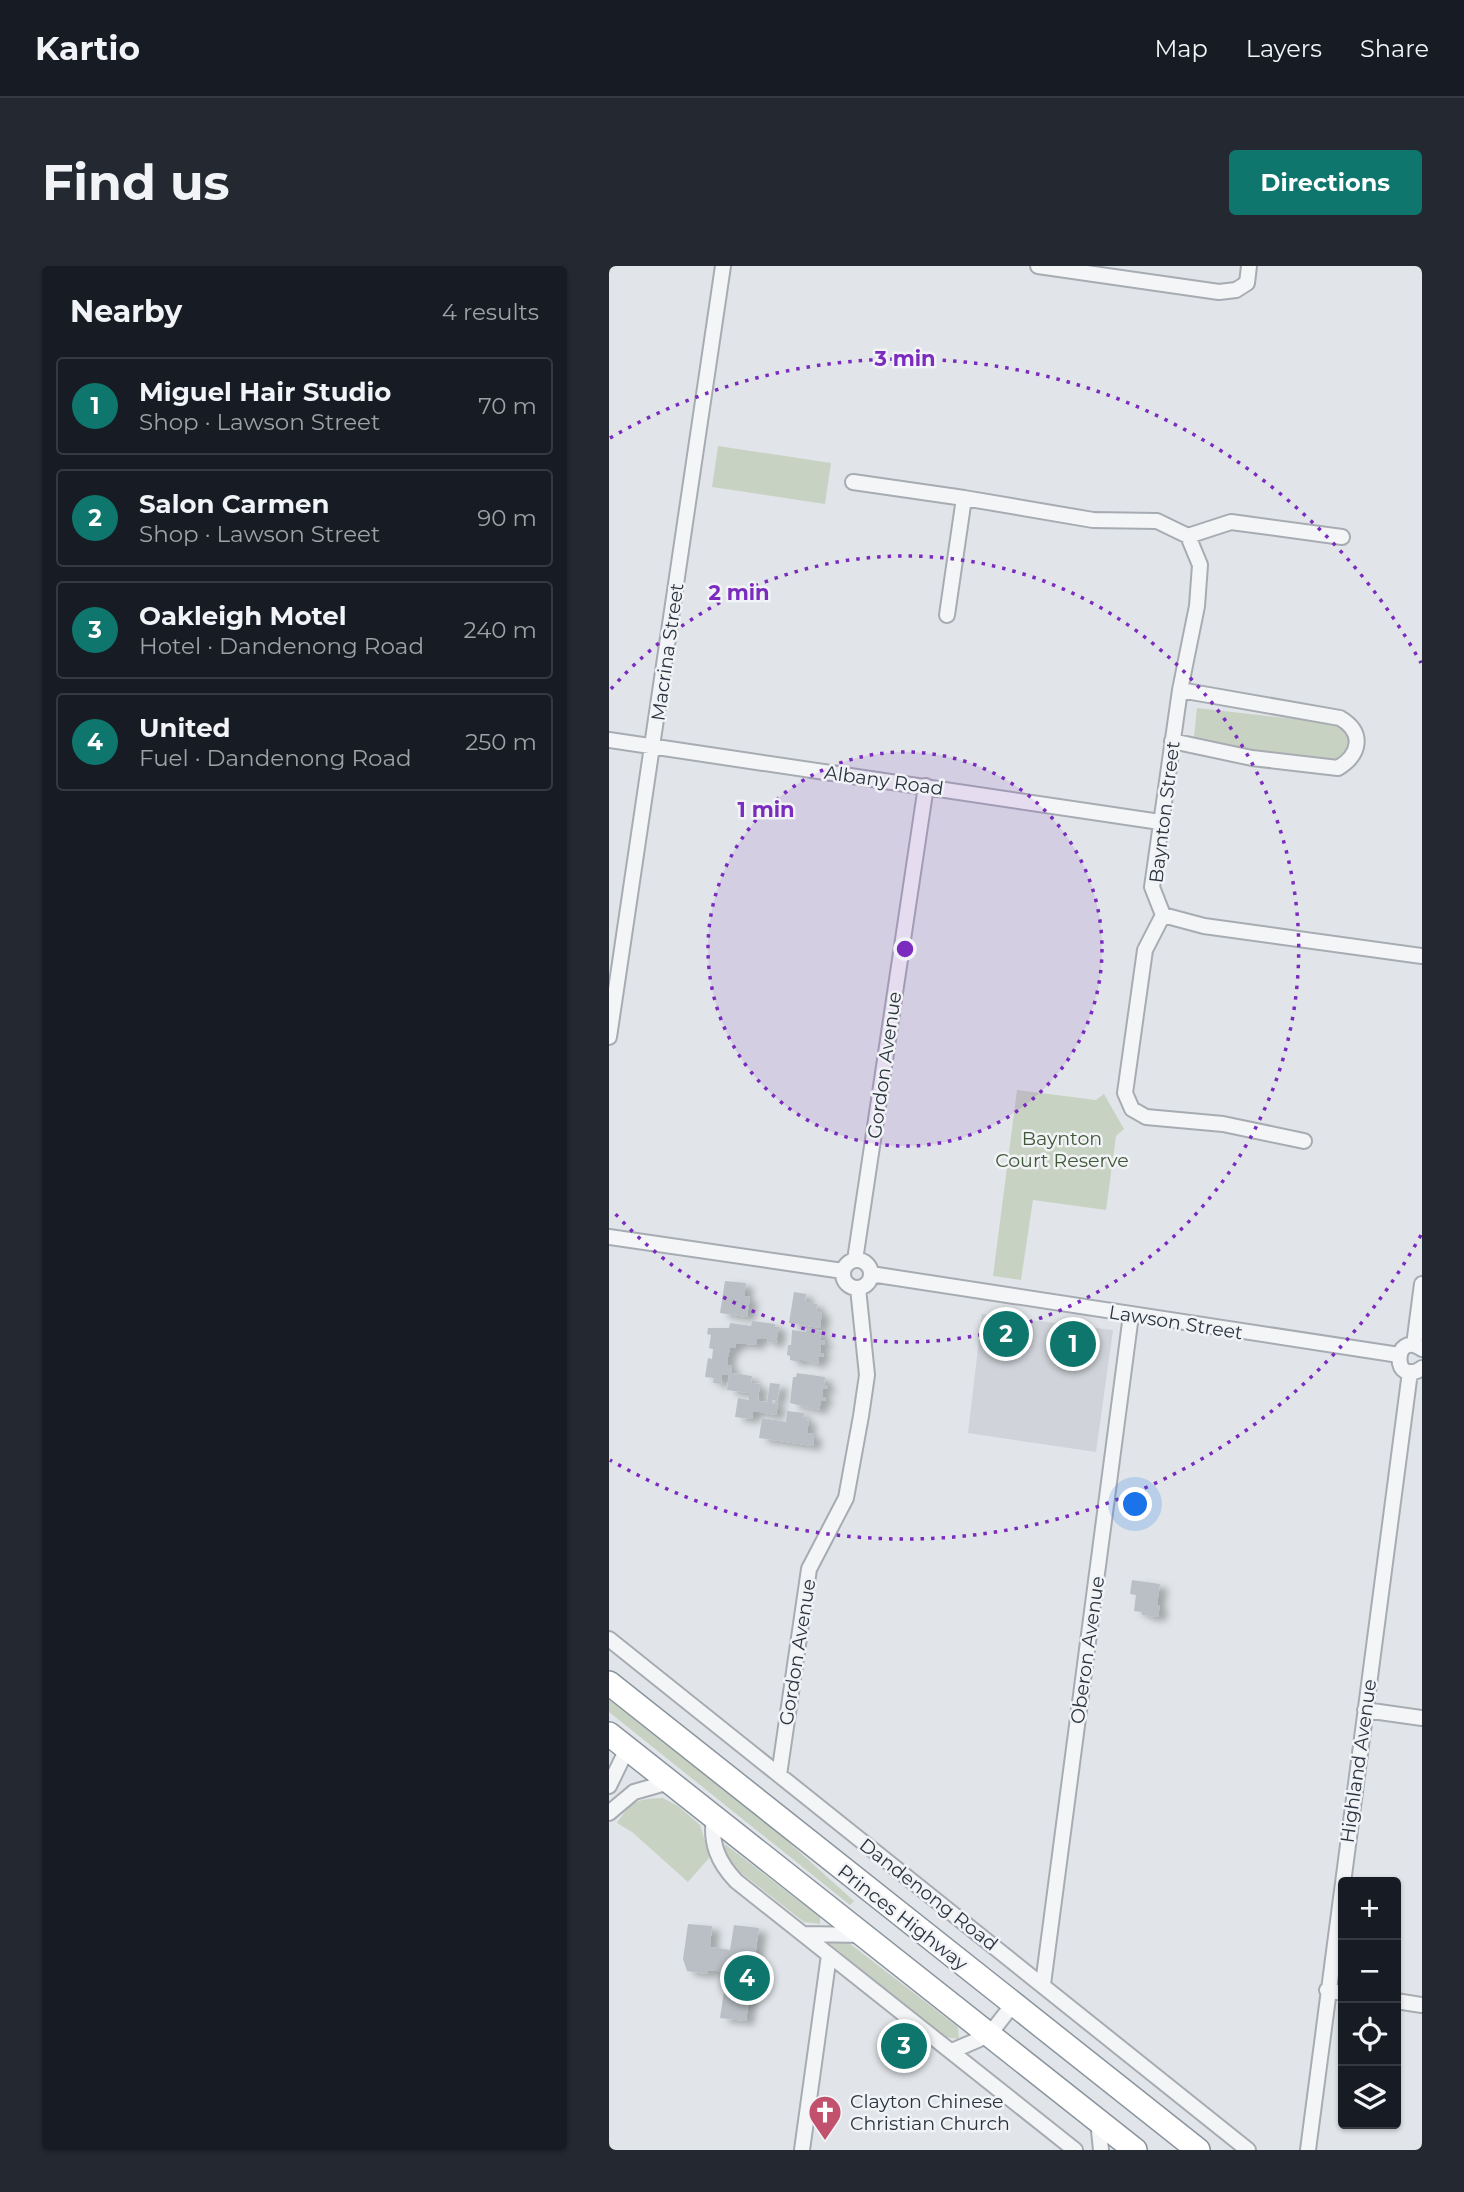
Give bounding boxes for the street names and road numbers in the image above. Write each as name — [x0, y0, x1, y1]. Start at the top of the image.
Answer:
street label: Macrina Street — [646, 581, 689, 723]
street label: Baynton Street — [1144, 739, 1185, 884]
street label: Albany Road — [823, 761, 945, 800]
street label: Gordon Avenue — [863, 990, 906, 1140]
street label: Lawson Street — [1107, 1301, 1245, 1344]
street label: Oberon Avenue — [1066, 1575, 1109, 1726]
street label: Gordon Avenue — [775, 1577, 820, 1727]
street label: Highland Avenue — [1336, 1678, 1381, 1844]
street label: Dandenong Road — [855, 1833, 1003, 1956]
street label: Princes Highway — [833, 1860, 973, 1976]

